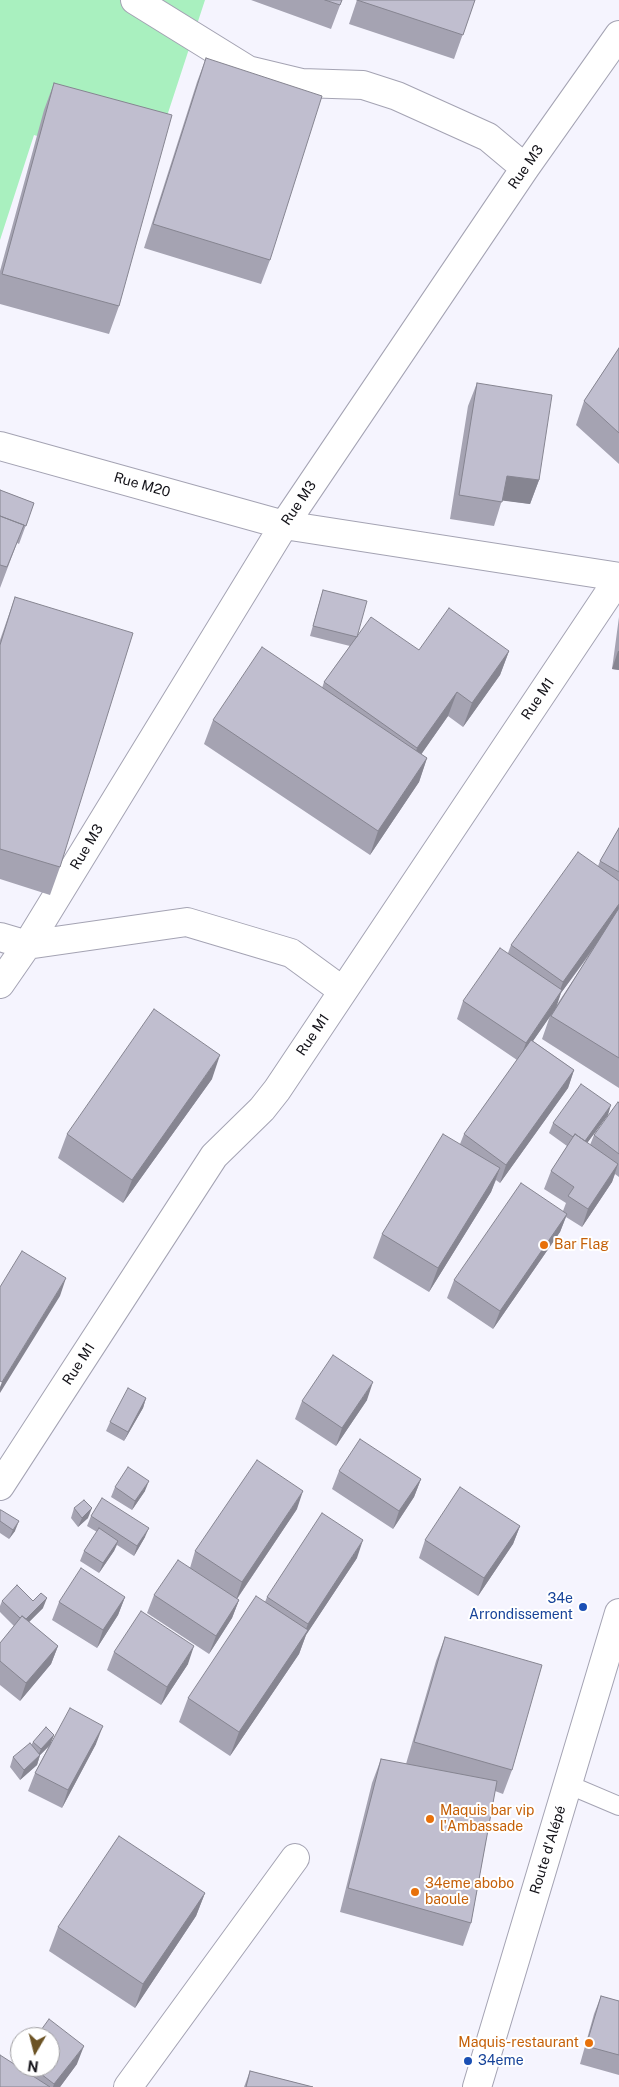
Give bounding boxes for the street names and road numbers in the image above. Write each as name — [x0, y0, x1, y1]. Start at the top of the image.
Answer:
street label: Rue M3 — [505, 142, 547, 192]
street label: Rue M20 — [112, 469, 172, 501]
street label: Rue M3 — [278, 478, 320, 528]
street label: Rue M1 — [518, 675, 558, 723]
street label: Rue M3 — [67, 821, 107, 873]
street label: Rue M1 — [293, 1011, 333, 1059]
street label: Rue M1 — [59, 1340, 99, 1388]
street label: Route d'Alépé — [527, 1804, 569, 1896]

